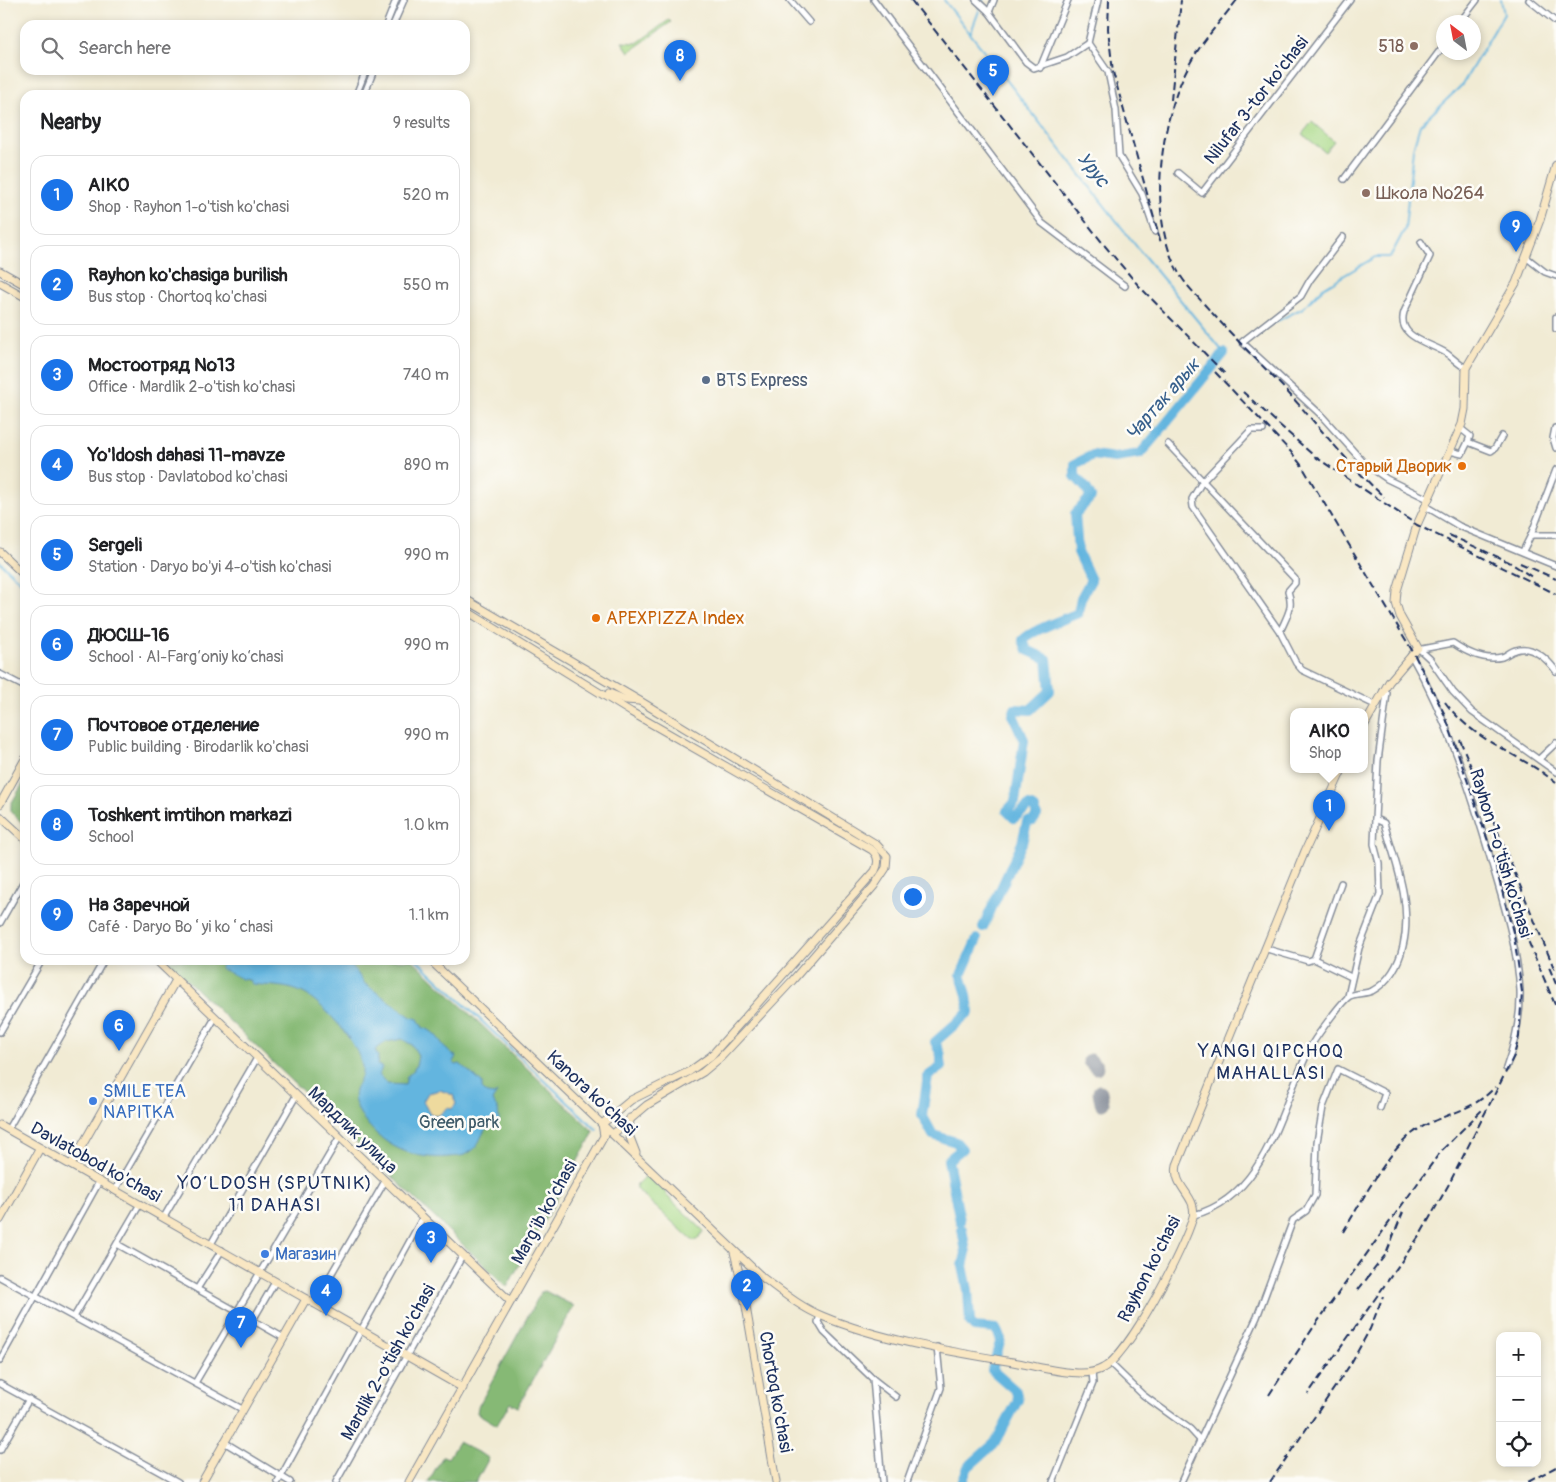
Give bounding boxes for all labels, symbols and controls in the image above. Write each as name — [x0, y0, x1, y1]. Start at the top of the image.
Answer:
north arrow — [1436, 15, 1481, 60]
search box — [20, 20, 470, 75]
street label: Nilufar 3-tor ko'chasi — [1199, 31, 1314, 169]
icon: search — [38, 34, 66, 62]
place label: 518 — [1378, 35, 1404, 58]
text: Search here — [78, 36, 171, 60]
pin: 8 — [664, 40, 696, 81]
marker: 518 — [1408, 40, 1420, 52]
pin: 5 — [977, 55, 1009, 96]
text: Nearby — [40, 109, 101, 136]
text: 9 results — [393, 113, 450, 133]
water label: Урус — [1072, 147, 1115, 193]
text: AIKO — [88, 173, 129, 197]
place label: Школа №264 — [1376, 182, 1485, 205]
text: 1 — [54, 185, 60, 205]
text: 520 m — [403, 185, 449, 205]
marker: Школа №264 — [1360, 187, 1372, 199]
text: Shop · Rayhon 1-o'tish ko'chasi — [88, 197, 289, 217]
pin: 9 — [1500, 211, 1532, 252]
text: Rayhon ko'chasiga burilish — [88, 263, 288, 287]
text: 2 — [53, 275, 61, 295]
text: 550 m — [403, 275, 449, 295]
text: Bus stop · Chortoq ko'chasi — [88, 287, 267, 307]
water label: Чартак арык — [1120, 352, 1206, 446]
text: Мостоотряд №13 — [88, 353, 235, 377]
text: 3 — [53, 365, 61, 385]
text: 740 m — [403, 365, 449, 385]
place label: BTS Express — [716, 369, 808, 392]
marker: BTS Express — [700, 374, 712, 386]
text: Office · Mardlik 2-o'tish ko'chasi — [88, 377, 295, 397]
text: Yo'ldosh dahasi 11-mavze — [88, 443, 285, 467]
text: 4 — [52, 455, 62, 475]
text: 890 m — [404, 455, 449, 475]
place label: Старый Дворик — [1336, 455, 1452, 478]
marker: Старый Дворик — [1456, 460, 1468, 472]
text: Bus stop · Davlatobod ko'chasi — [88, 467, 288, 487]
text: Sergeli — [88, 533, 142, 557]
text: 5 — [53, 545, 61, 565]
text: 990 m — [404, 545, 449, 565]
text: Station · Daryo bo'yi 4-o'tish ko'chasi — [88, 557, 331, 577]
place label: APEXPIZZA Index — [606, 607, 744, 630]
marker: APEXPIZZA Index — [590, 612, 602, 624]
text: ДЮСШ-16 — [88, 623, 170, 647]
text: 6 — [52, 635, 62, 655]
text: 990 m — [404, 635, 449, 655]
text: School · Al-Farg‘oniy ko‘chasi — [88, 647, 283, 667]
popup — [1290, 708, 1368, 773]
text: Почтовое отделение — [88, 713, 259, 737]
text: AIKO — [1308, 719, 1350, 743]
text: 7 — [53, 725, 61, 745]
text: 990 m — [404, 725, 449, 745]
text: Public building · Birodarlik ko'chasi — [88, 737, 309, 757]
text: Shop — [1308, 743, 1342, 763]
street label: Rayhon 1-o'tish ko'chasi — [1464, 766, 1537, 940]
pin: 1 — [1313, 790, 1345, 831]
text: Toshkent imtihon markazi — [88, 803, 292, 827]
text: 8 — [53, 815, 61, 835]
text: 1.0 km — [404, 815, 449, 835]
text: School — [88, 827, 134, 847]
your location — [900, 884, 926, 910]
text: На Заречной — [88, 893, 190, 917]
text: 9 — [53, 905, 61, 925]
text: 1.1 km — [409, 905, 449, 925]
text: Café · Daryo Boʻyi koʻchasi — [88, 917, 273, 937]
pin: 6 — [103, 1010, 135, 1051]
district label: YANGI QIPCHOQ MAHALLASI — [1197, 1039, 1344, 1085]
street label: Kanora ko'chasi — [542, 1046, 642, 1141]
place label: SMILE TEA NAPITKA — [103, 1080, 186, 1124]
street label: Мардлик улица — [303, 1082, 402, 1179]
marker: SMILE TEA NAPITKA — [87, 1095, 99, 1107]
park label: Green park — [419, 1111, 500, 1134]
street label: Davlatobod ko'chasi — [26, 1117, 165, 1208]
street label: Marg‘ib ko‘chasi — [506, 1156, 583, 1268]
district label: YO‘LDOSH (SPUTNIK) 11 DAHASI — [176, 1171, 373, 1217]
street label: Rayhon ko'chasi — [1113, 1212, 1186, 1326]
pin: 3 — [415, 1222, 447, 1263]
place label: Магазин — [275, 1243, 337, 1266]
marker: Магазин — [259, 1248, 271, 1260]
pin: 2 — [731, 1270, 763, 1311]
pin: 4 — [310, 1275, 342, 1316]
street label: Mardlik 2-o'tish ko'chasi — [336, 1280, 441, 1444]
pin: 7 — [225, 1307, 257, 1348]
street label: Chortoq ko'chasi — [754, 1330, 797, 1455]
map controls — [1496, 1332, 1541, 1467]
button: + — [1496, 1332, 1541, 1377]
button: − — [1496, 1377, 1541, 1422]
button: locate — [1496, 1422, 1541, 1467]

